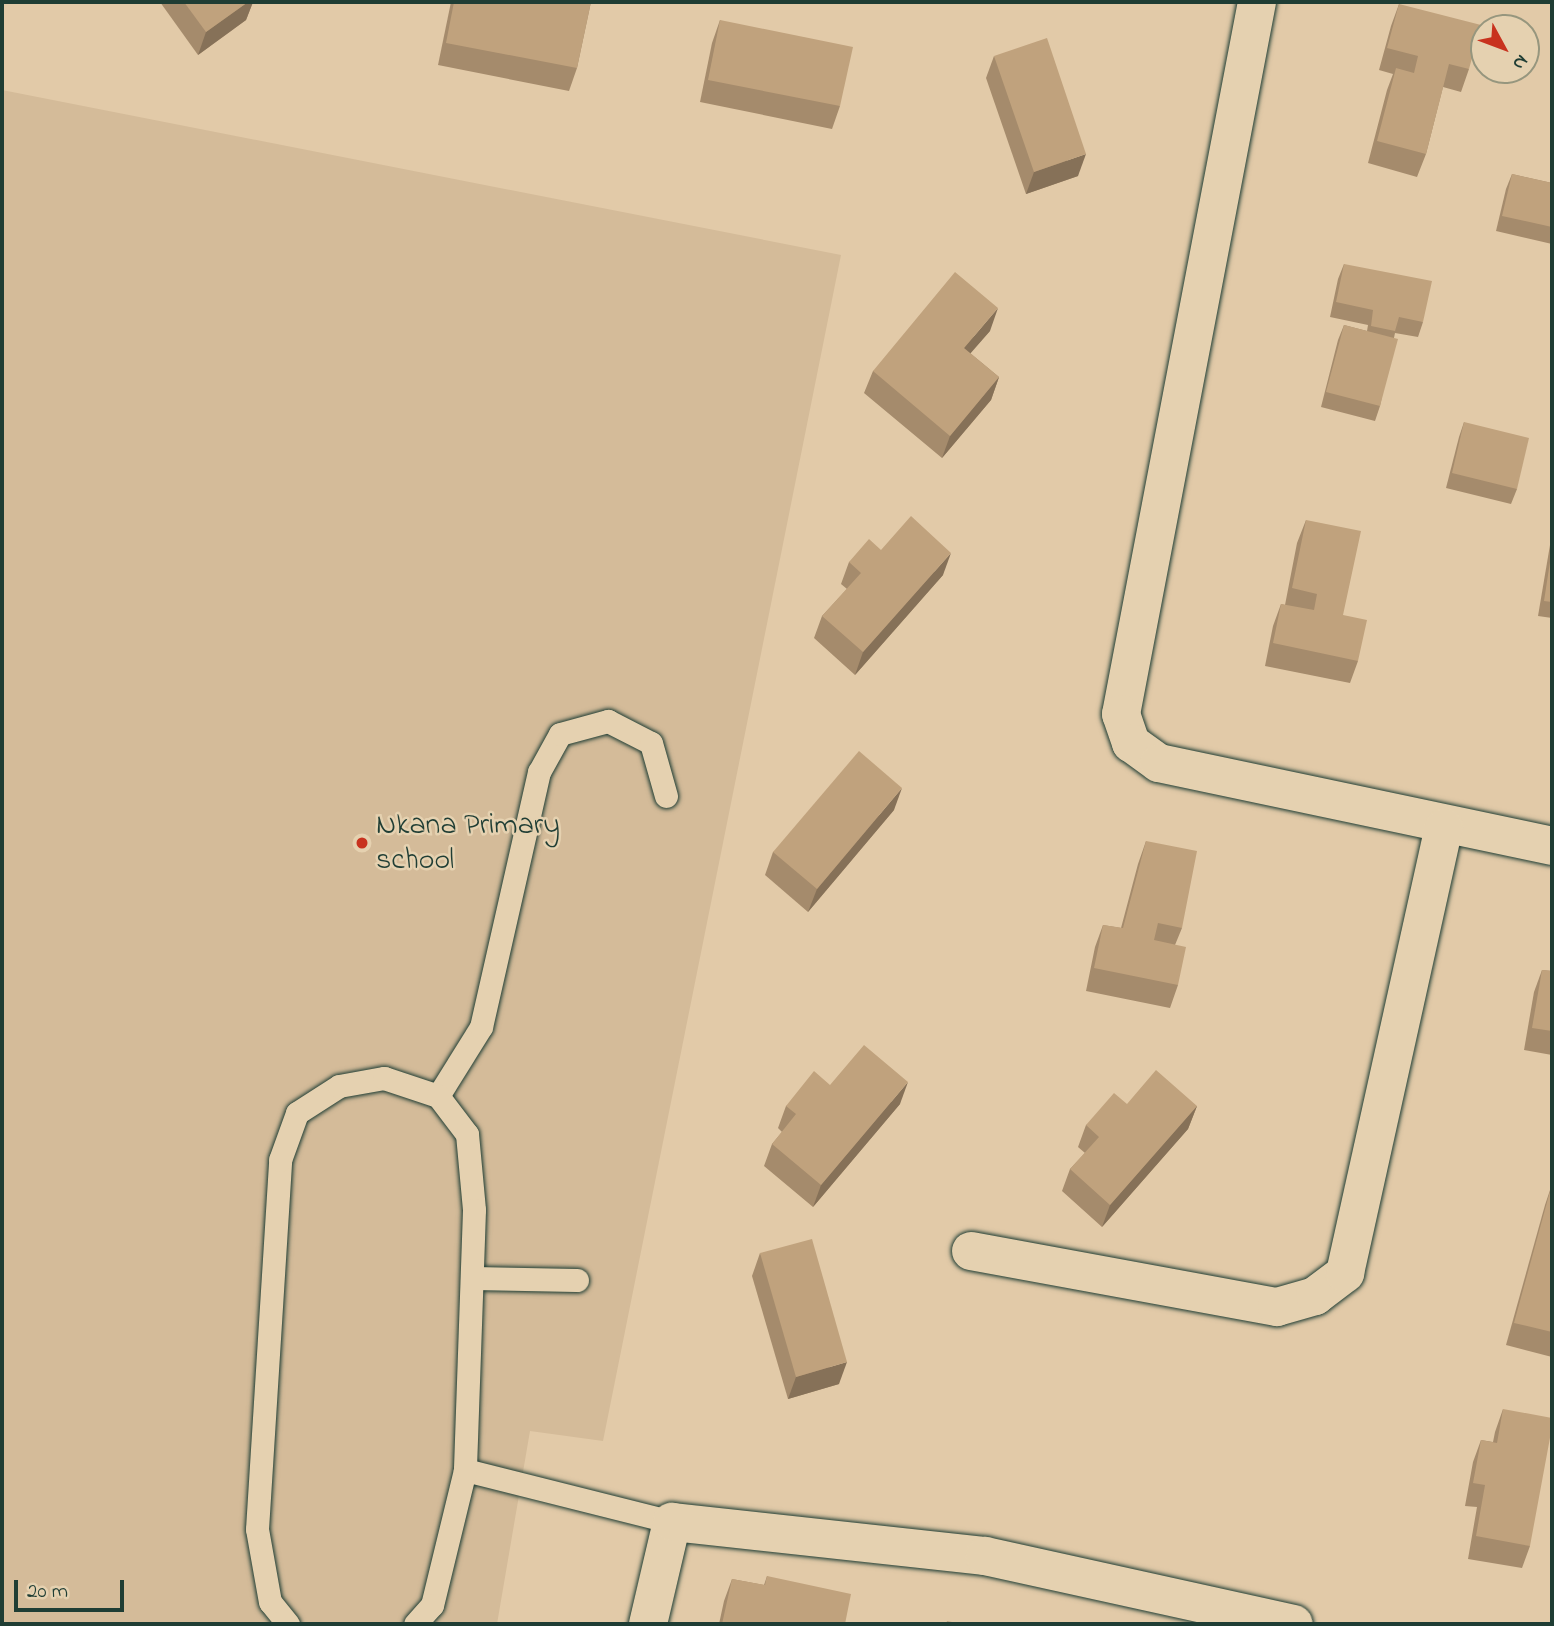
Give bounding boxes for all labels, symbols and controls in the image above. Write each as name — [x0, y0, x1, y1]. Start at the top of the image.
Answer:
north arrow — [1470, 14, 1540, 84]
text: N — [1505, 48, 1534, 75]
place label: Nkana Primary school — [376, 808, 560, 878]
marker: Nkana Primary school — [354, 835, 370, 851]
scale bar — [18, 1566, 128, 1610]
text: 20 m — [27, 1577, 68, 1607]

